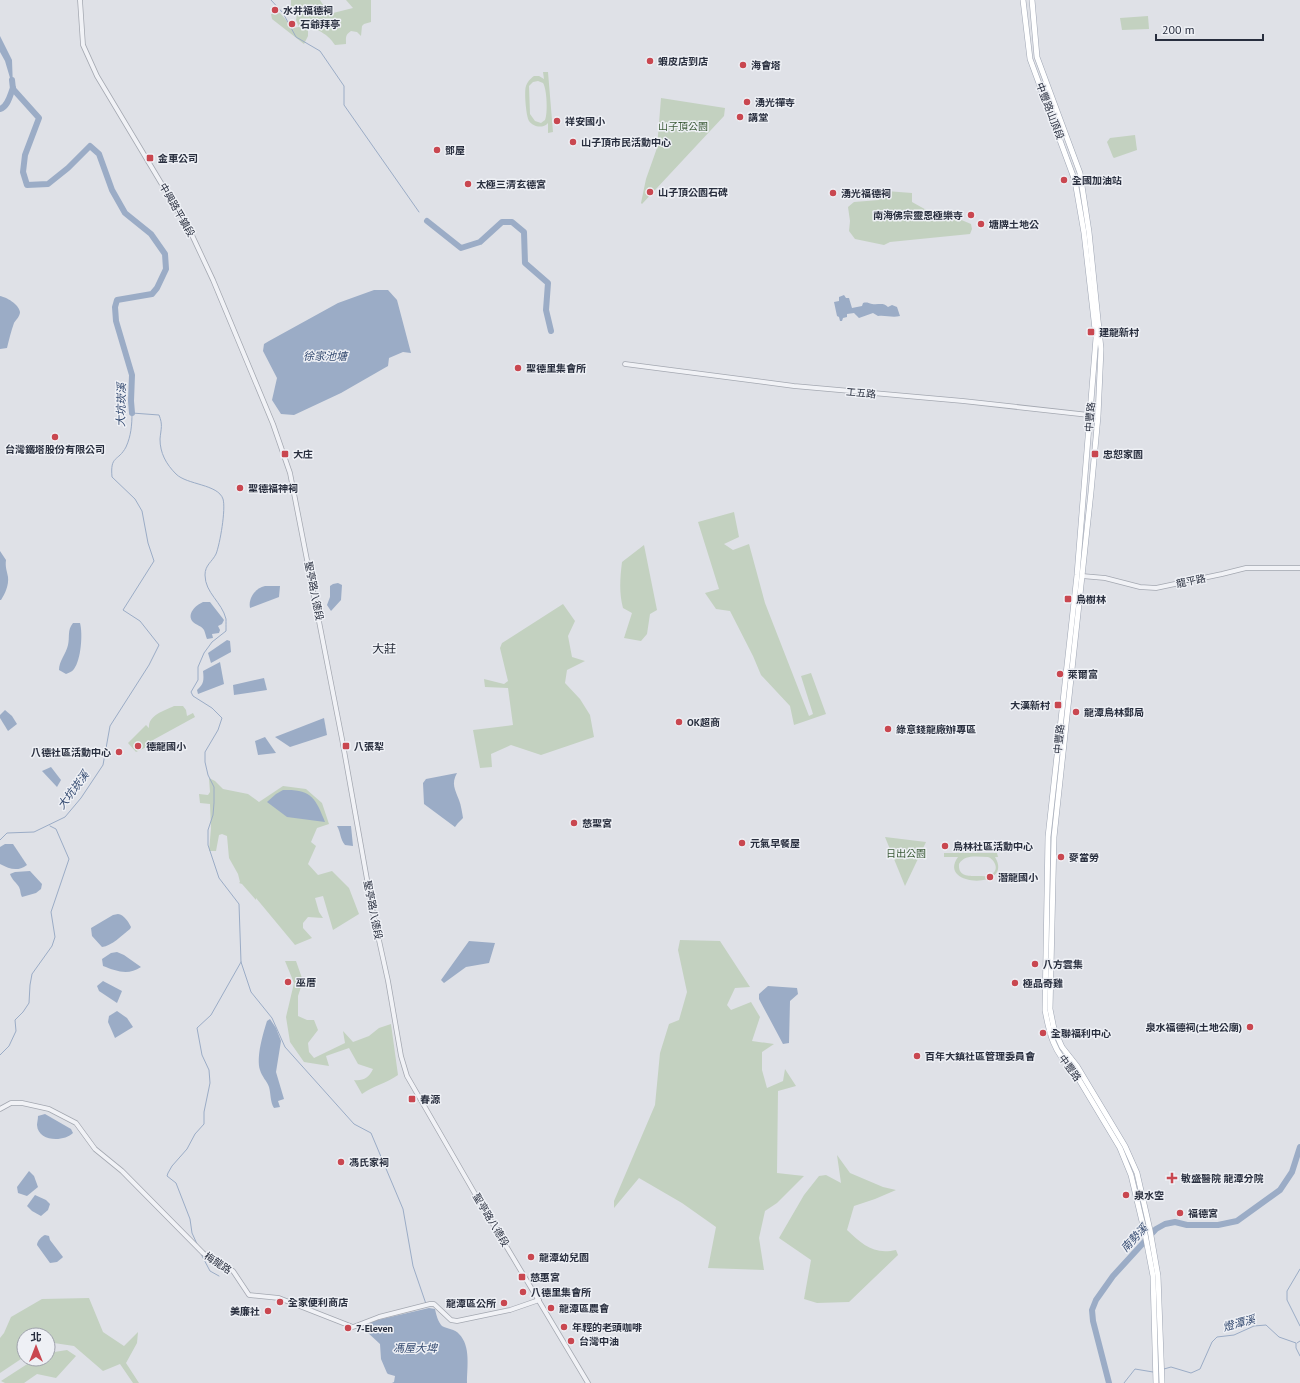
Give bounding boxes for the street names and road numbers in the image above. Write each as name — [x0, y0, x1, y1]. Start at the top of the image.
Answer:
street label: 中豐路山頂段 — [1033, 81, 1067, 141]
street label: 中興路平鎮段 — [156, 181, 198, 239]
street label: 工五路 — [845, 385, 877, 401]
street label: 中豐路 — [1082, 401, 1098, 433]
street label: 聖亭路八德段 — [302, 560, 326, 622]
street label: 龍平路 — [1175, 572, 1207, 590]
street label: 中豐路 — [1051, 723, 1067, 755]
street label: 聖亭路八德段 — [361, 879, 385, 941]
street label: 中豐路 — [1056, 1052, 1084, 1084]
street label: 聖亭路八德段 — [470, 1191, 512, 1249]
street label: 梅龍路 — [202, 1249, 234, 1277]

